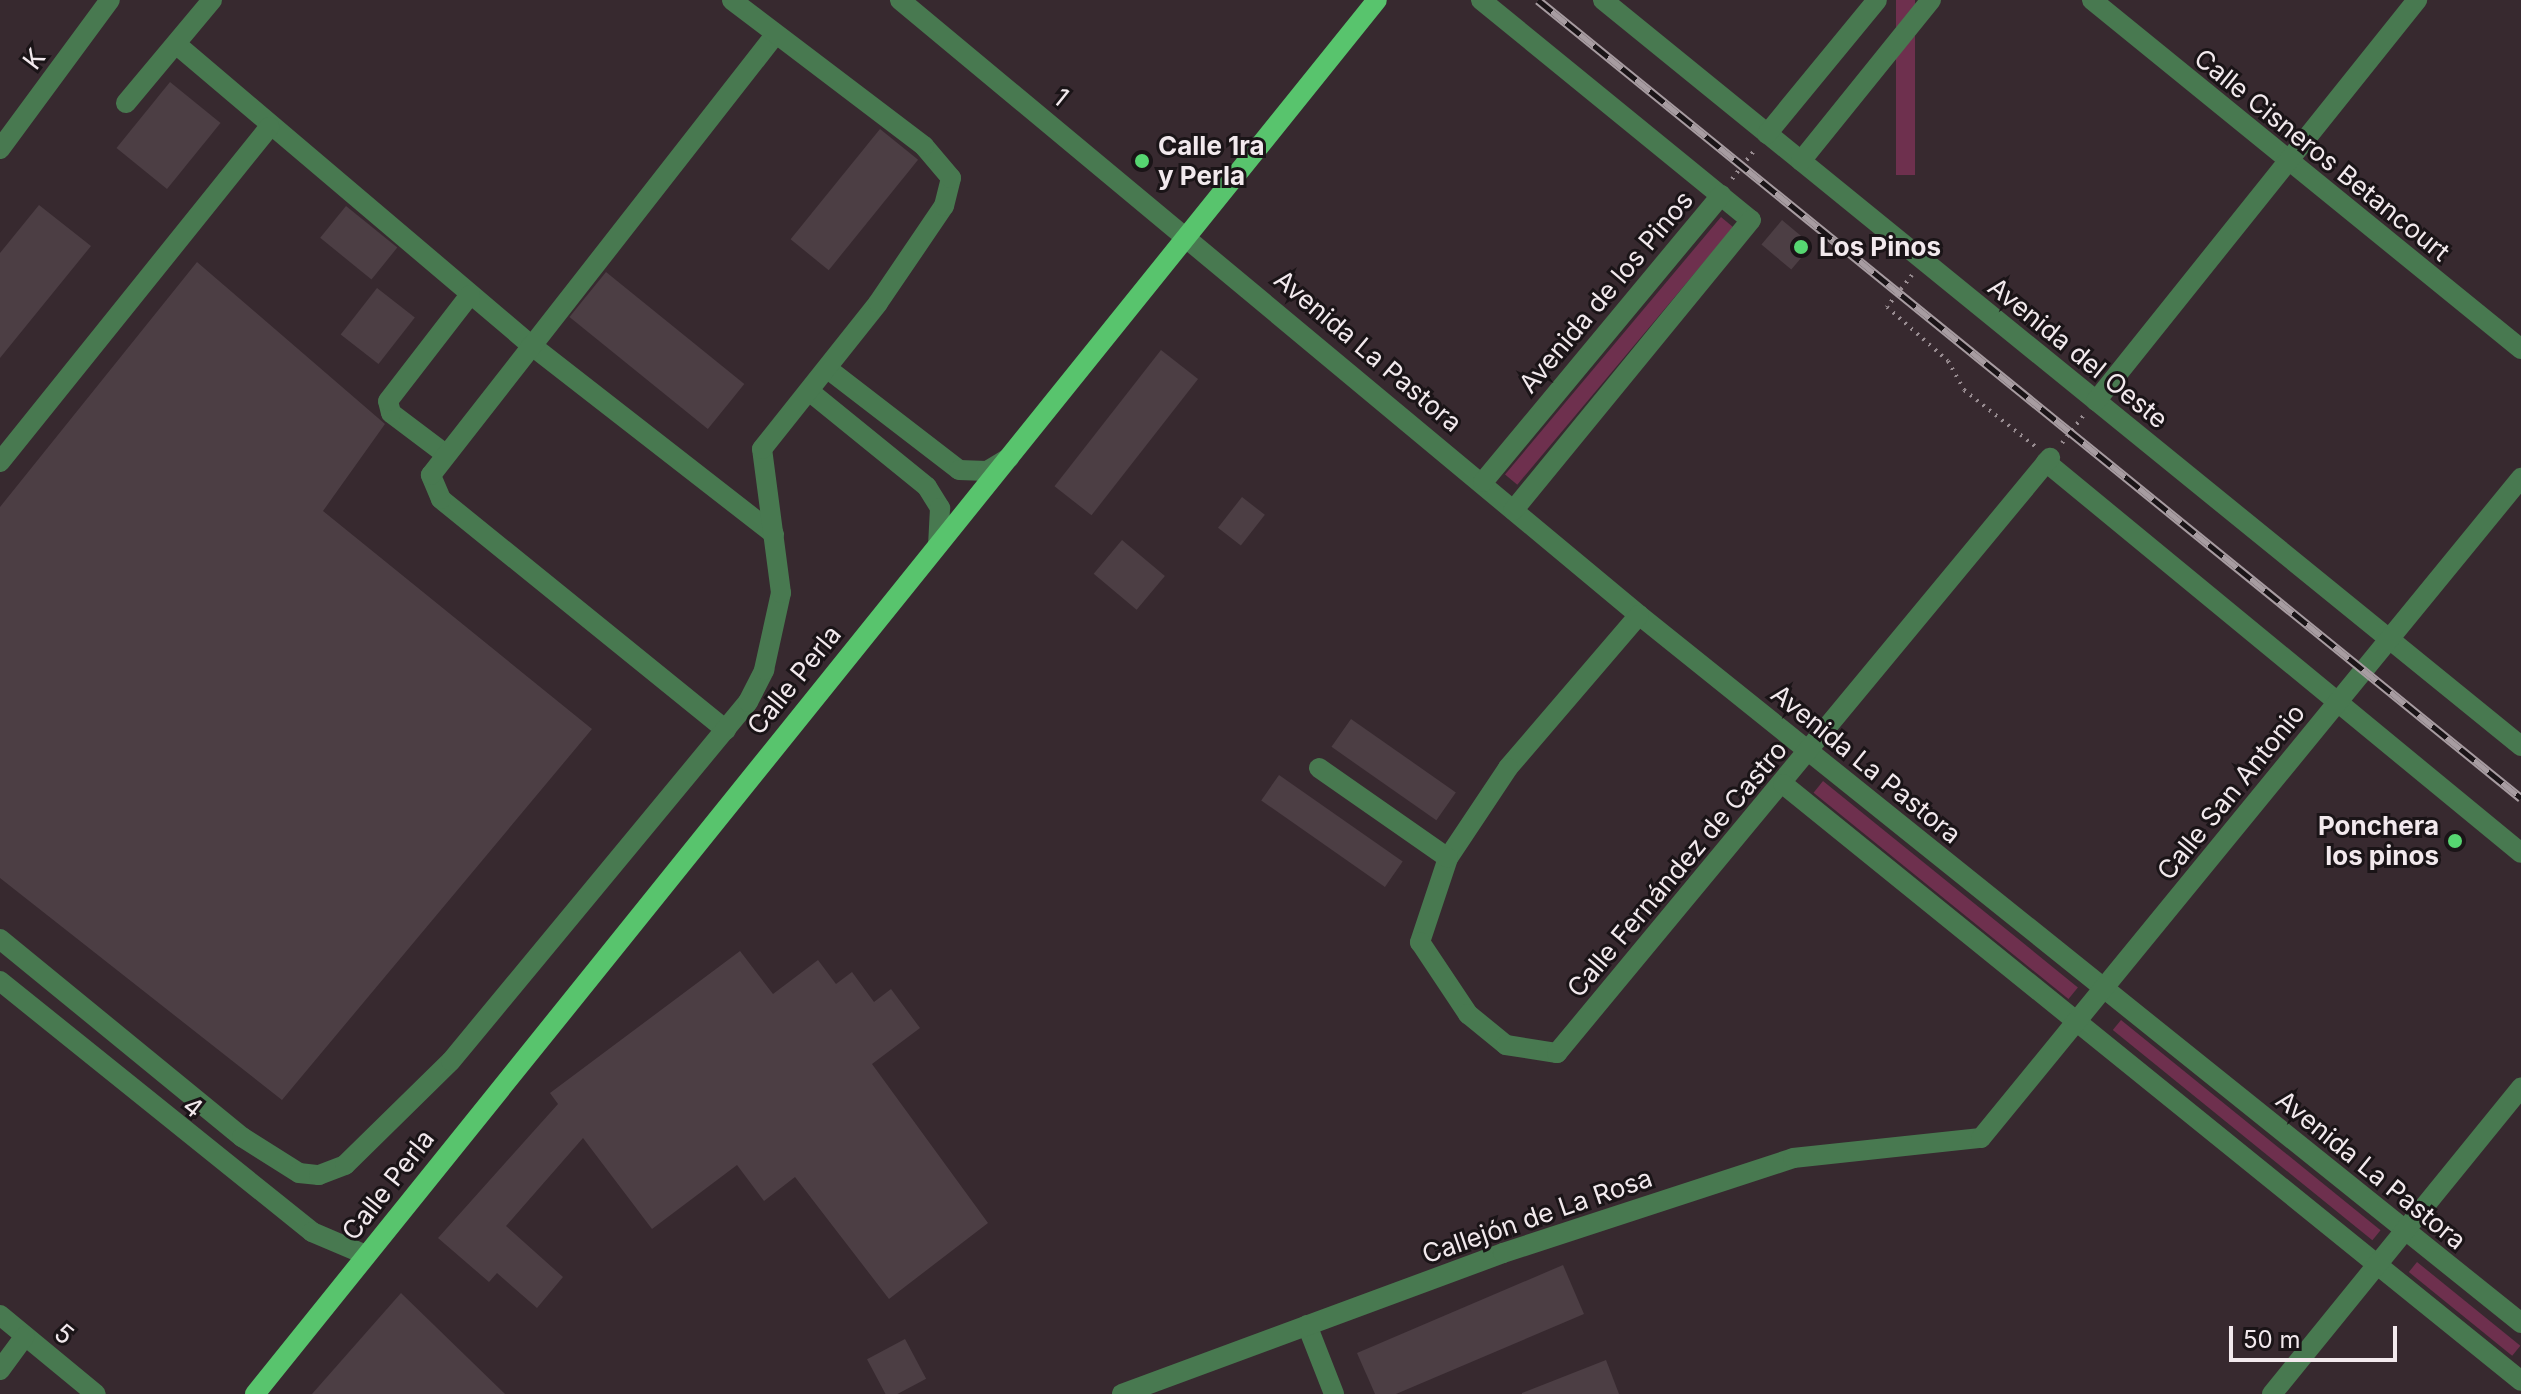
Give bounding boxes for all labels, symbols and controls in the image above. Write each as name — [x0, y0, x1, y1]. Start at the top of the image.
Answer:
street label: Calle Cisneros Betancourt — [2188, 42, 2456, 268]
street label: K — [16, 43, 52, 75]
street label: 1 — [1047, 82, 1075, 112]
place label: Calle 1ra y Perla — [1158, 130, 1265, 192]
marker: Calle 1ra y Perla — [1133, 152, 1151, 170]
street label: Avenida de los Pinos — [1512, 185, 1700, 399]
place label: Los Pinos — [1819, 231, 1941, 263]
marker: Los Pinos — [1790, 236, 1812, 258]
street label: Avenida La Pastora — [1268, 264, 1468, 438]
street label: Avenida del Oeste — [1982, 271, 2174, 435]
street label: Calle Perla — [741, 619, 847, 741]
street label: Avenida La Pastora — [1765, 678, 1967, 850]
street label: Calle San Antonio — [2151, 698, 2311, 886]
street label: Calle Fernández de Castro — [1561, 734, 1793, 1004]
place label: Ponchera los pinos — [2318, 810, 2439, 872]
marker: Ponchera los pinos — [2446, 832, 2464, 850]
street label: Avenida La Pastora — [2270, 1084, 2472, 1256]
street label: 4 — [177, 1090, 209, 1124]
street label: Calle Perla — [335, 1124, 441, 1246]
street label: Callejón de La Rosa — [1418, 1162, 1656, 1270]
scale bar — [2233, 1310, 2401, 1360]
street label: 5 — [48, 1317, 80, 1351]
text: 50 m — [2243, 1325, 2301, 1354]

